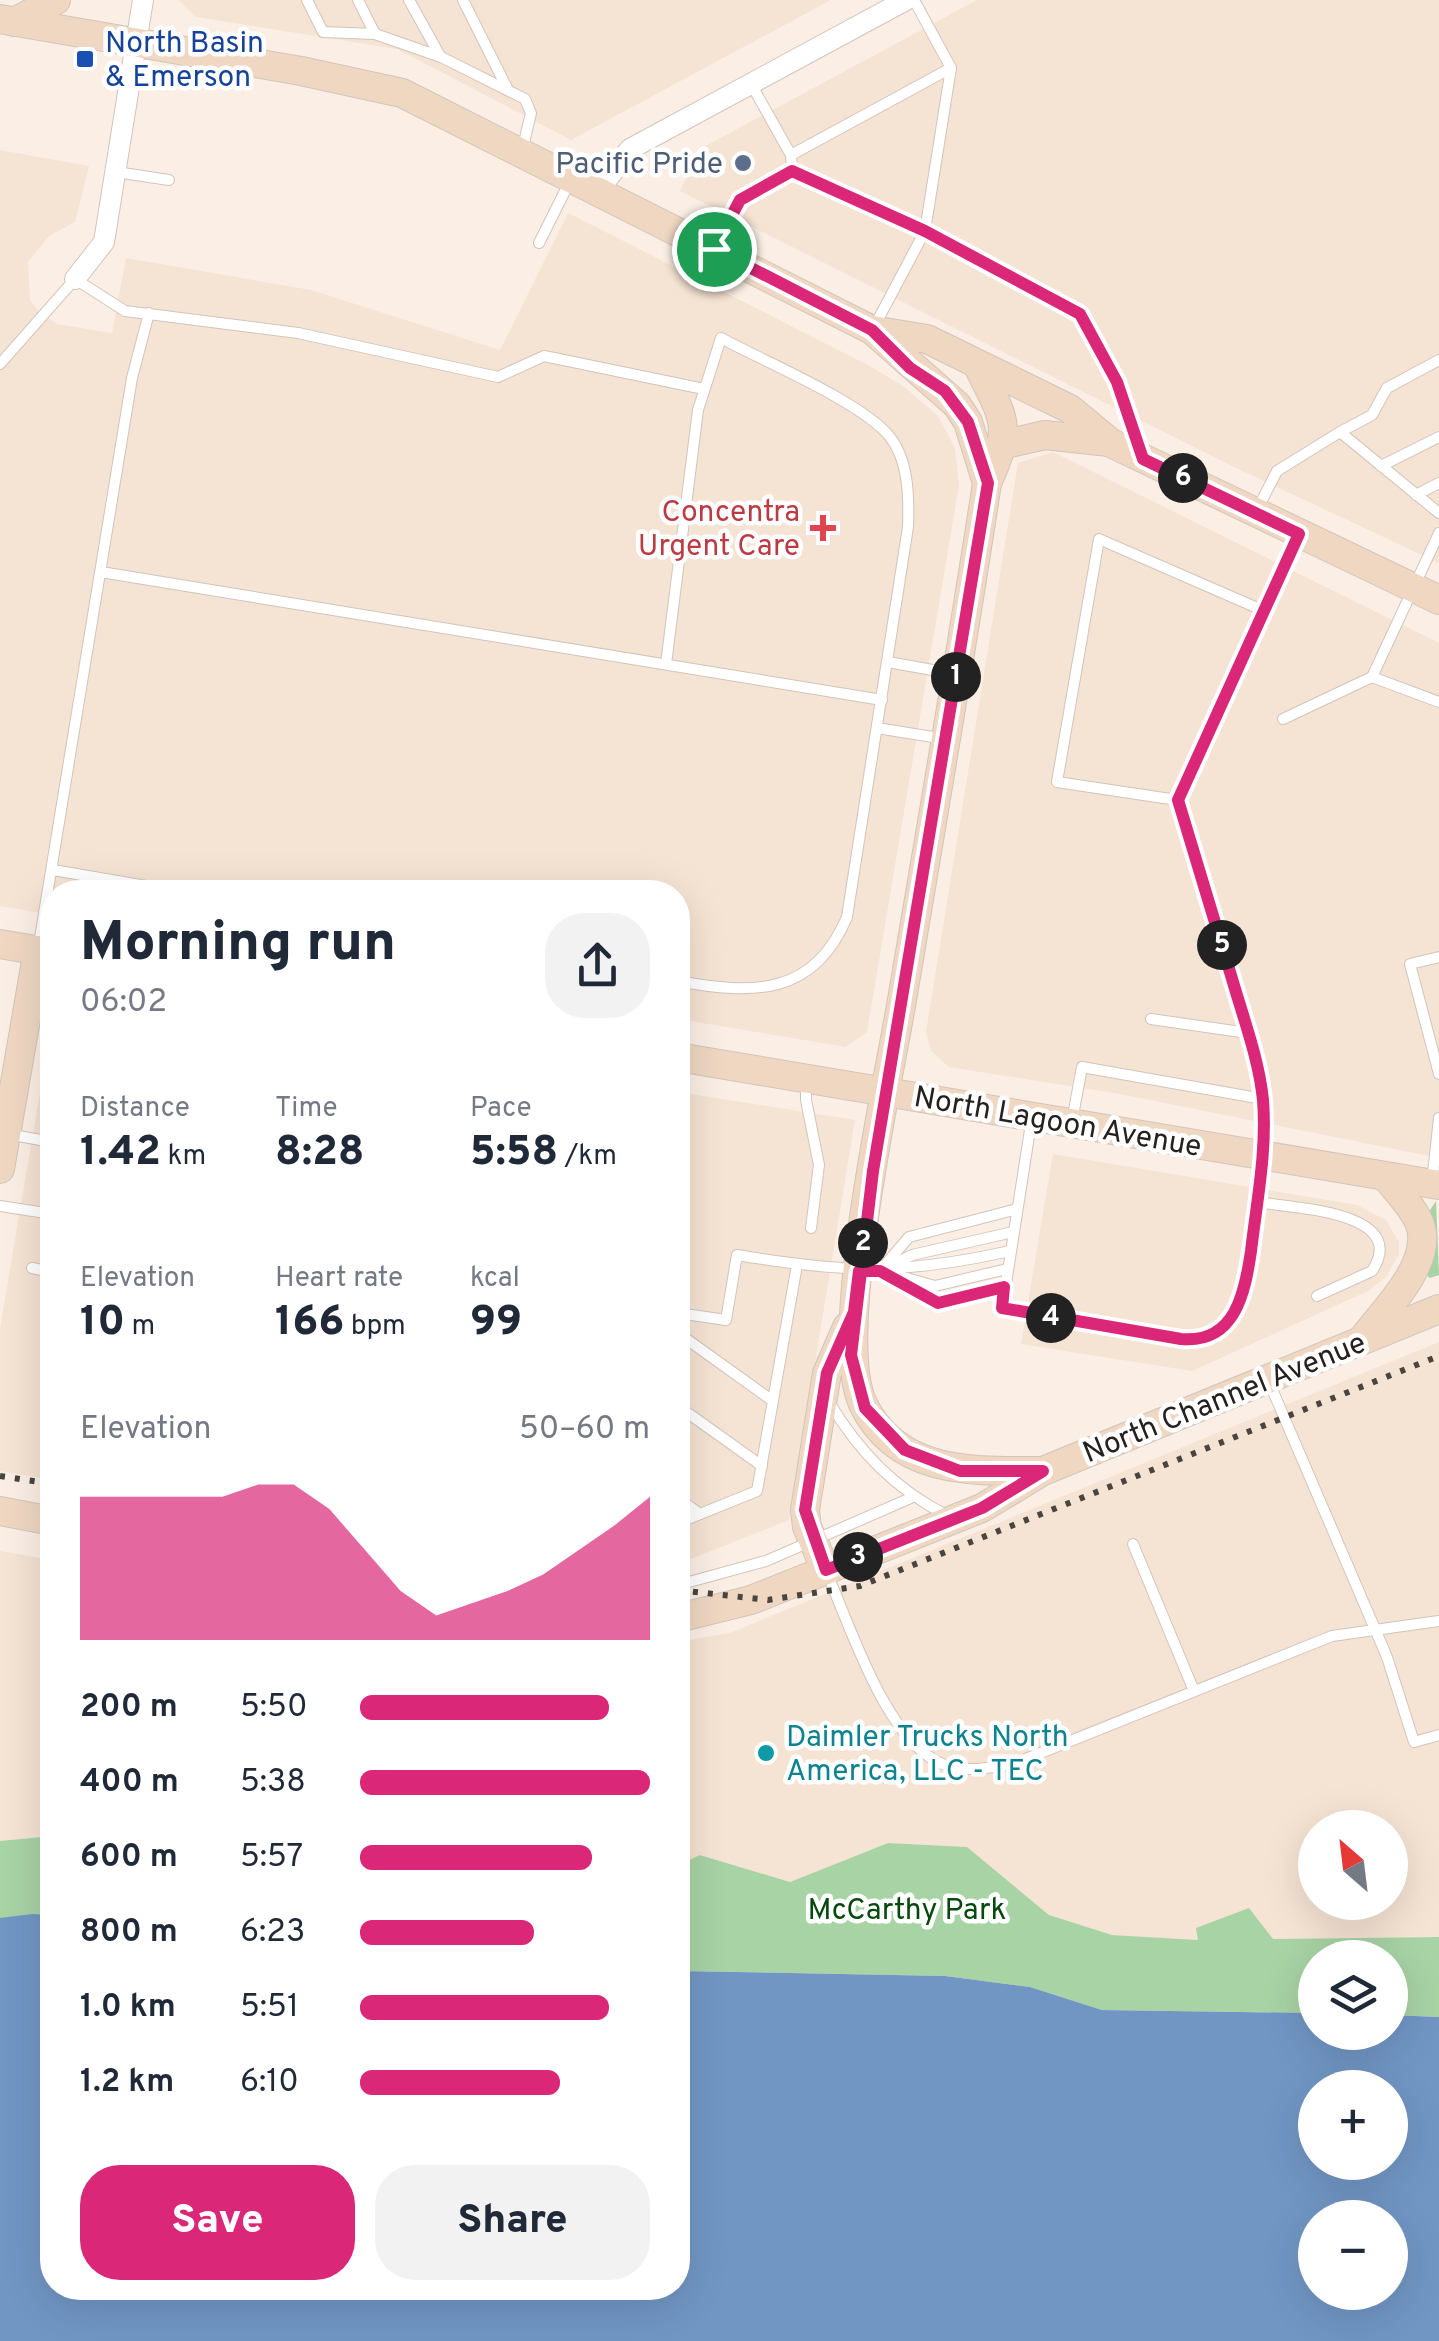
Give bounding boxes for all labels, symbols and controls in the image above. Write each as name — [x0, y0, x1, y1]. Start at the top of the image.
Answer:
place label: North Basin & Emerson — [105, 26, 264, 97]
marker: North Basin & Emerson — [74, 48, 96, 70]
place label: Pacific Pride — [555, 147, 723, 184]
marker: Pacific Pride — [732, 152, 754, 174]
pin — [672, 207, 757, 292]
icon: arrive — [687, 222, 742, 277]
pin: 6 — [1158, 453, 1208, 503]
text: 6 — [1174, 460, 1192, 496]
place label: Concentra Urgent Care — [638, 495, 800, 566]
marker: Concentra Urgent Care — [810, 515, 836, 541]
pin: 1 — [931, 652, 981, 702]
text: 1 — [950, 659, 962, 695]
text: Morning run — [80, 910, 396, 980]
button: share — [545, 913, 650, 1018]
pin: 5 — [1197, 920, 1247, 970]
text: 5 — [1213, 927, 1231, 963]
text: 06:02 — [80, 983, 167, 1023]
street label: North Lagoon Avenue — [911, 1080, 1204, 1167]
text: Distance — [80, 1091, 190, 1127]
text: Time — [275, 1091, 338, 1127]
text: Pace — [470, 1091, 532, 1127]
text: 1.42 — [80, 1127, 161, 1180]
text: 8:28 — [275, 1127, 364, 1180]
text: 5:58 — [470, 1127, 558, 1180]
text: km — [161, 1139, 206, 1175]
text: /km — [558, 1139, 617, 1175]
pin: 2 — [838, 1218, 888, 1268]
text: 2 — [854, 1225, 872, 1261]
text: Elevation — [80, 1261, 195, 1297]
text: Heart rate — [275, 1261, 403, 1297]
text: kcal — [470, 1261, 520, 1297]
pin: 4 — [1026, 1293, 1076, 1343]
text: 10 — [80, 1297, 125, 1350]
text: 166 — [275, 1297, 344, 1350]
text: 99 — [470, 1297, 522, 1350]
text: 4 — [1042, 1300, 1060, 1336]
text: m — [125, 1309, 155, 1345]
text: bpm — [344, 1309, 406, 1345]
street label: North Channel Avenue — [1078, 1326, 1372, 1473]
text: Elevation — [80, 1410, 212, 1450]
text: 50–60 m — [519, 1410, 650, 1450]
pin: 3 — [833, 1532, 883, 1582]
text: 3 — [850, 1539, 866, 1575]
text: 200 m — [80, 1688, 178, 1728]
text: 5:50 — [240, 1688, 307, 1728]
place label: Daimler Trucks North America, LLC - TEC — [786, 1720, 1069, 1791]
marker: Daimler Trucks North America, LLC - TEC — [755, 1742, 777, 1764]
text: 400 m — [80, 1763, 179, 1803]
text: 5:38 — [240, 1763, 306, 1803]
north arrow — [1298, 1810, 1408, 1920]
map controls — [1298, 1810, 1408, 2310]
text: 600 m — [80, 1838, 178, 1878]
text: 5:57 — [240, 1838, 303, 1878]
park label: McCarthy Park — [808, 1893, 1006, 1930]
text: 800 m — [80, 1913, 178, 1953]
text: 6:23 — [240, 1913, 305, 1953]
button: layers — [1298, 1940, 1408, 2050]
text: 1.0 km — [80, 1988, 176, 2028]
text: 5:51 — [240, 1988, 299, 2028]
text: 1.2 km — [80, 2063, 174, 2103]
text: 6:10 — [240, 2063, 299, 2103]
button: + — [1298, 2070, 1408, 2180]
button: Save — [80, 2165, 355, 2280]
button: Share — [375, 2165, 650, 2280]
button: − — [1298, 2200, 1408, 2310]

